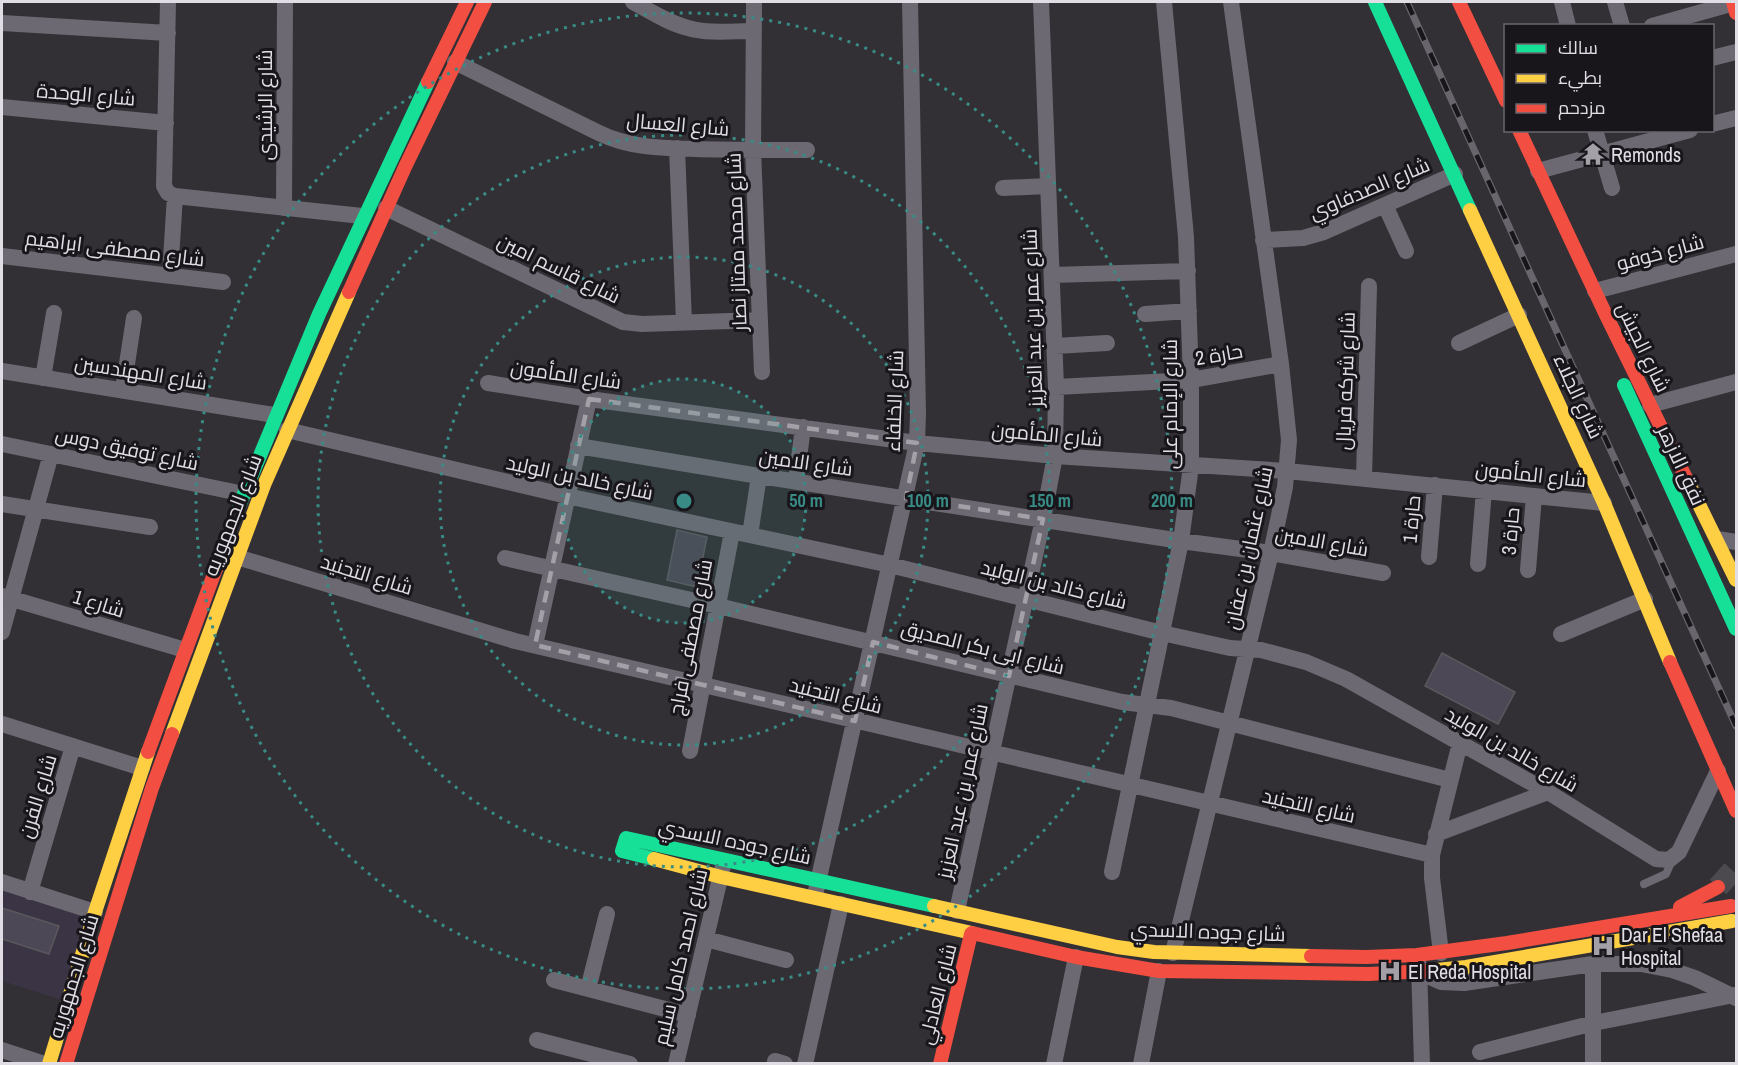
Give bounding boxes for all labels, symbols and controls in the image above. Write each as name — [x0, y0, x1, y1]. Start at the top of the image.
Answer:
legend — [1504, 24, 1714, 132]
text: سالك — [1558, 35, 1598, 60]
street label: شارع الرشيدى — [251, 49, 279, 161]
text: بطيء — [1558, 65, 1602, 92]
street label: شارع الوحدة — [35, 76, 137, 113]
text: مزدحم — [1558, 95, 1606, 120]
street label: شارع العسال — [625, 106, 731, 143]
temple icon: Remonds — [1580, 141, 1606, 167]
place label: Remonds — [1611, 141, 1681, 168]
street label: شارع الصدفاوي — [1304, 150, 1435, 228]
street label: شارع محمد ممتاز نصار — [719, 152, 754, 333]
street label: شارع مصطفى ابراهيم — [24, 224, 206, 273]
street label: شارع قاسم امين — [493, 227, 625, 310]
street label: شارع خوفو — [1613, 227, 1707, 278]
street label: شارع عمر بن عبد العزيز — [1015, 228, 1050, 409]
street label: شارع الجيش — [1610, 297, 1677, 397]
street label: شارع شركه فريال — [1329, 311, 1362, 451]
street label: حارة 2 — [1193, 337, 1245, 371]
street label: شارع الإمام على — [1156, 339, 1184, 469]
street label: شارع المهندسين — [73, 348, 209, 397]
street label: شارع الجلاء — [1547, 349, 1610, 443]
street label: شارع الخلفاء — [879, 350, 910, 452]
street label: شارع المأمون — [509, 353, 623, 396]
street label: شارع المأمون — [990, 416, 1104, 453]
street label: نفق الازهر — [1651, 419, 1712, 510]
street label: شارع توفيق دوس — [53, 420, 201, 477]
street label: شارع الامين — [757, 442, 855, 483]
street label: شارع خالد بن الوليد — [504, 448, 656, 507]
street label: شارع الجمهوريه — [196, 450, 269, 580]
street label: شارع المأمون — [1474, 455, 1588, 494]
street label: شارع عثمان بن عفان — [1218, 464, 1279, 632]
text: 50 m — [789, 488, 823, 513]
text: 100 m — [907, 488, 949, 513]
text: 150 m — [1029, 488, 1071, 513]
text: 200 m — [1151, 488, 1193, 513]
centre of rings — [674, 491, 694, 511]
street label: حارة 1 — [1395, 494, 1427, 544]
street label: حارة 3 — [1494, 506, 1526, 556]
street label: شارع الامين — [1273, 520, 1371, 563]
street label: شارع التجنيد — [318, 547, 416, 602]
street label: شارع خالد بن الوليد — [978, 553, 1130, 616]
street label: شارع مصطفى فراج — [662, 557, 719, 717]
street label: شارع 1 — [70, 582, 128, 625]
street label: شارع ابى بكر الصديق — [898, 614, 1067, 681]
street label: شارع التجنيد — [787, 670, 885, 721]
street label: شارع خالد بن الوليد — [1440, 700, 1583, 799]
street label: شارع عمر بن عبد العزيز — [930, 701, 995, 882]
street label: شارع الفرن — [11, 751, 63, 841]
street label: شارع التجنيد — [1260, 781, 1358, 830]
street label: شارع جوده الاسدي — [656, 812, 814, 873]
street label: شارع احمد كامل سليم — [647, 866, 714, 1048]
street label: شارع الجمهوريه — [41, 911, 106, 1042]
street label: شارع جوده الاسدي — [1130, 915, 1286, 950]
place label: Dar El Shefaa Hospital — [1621, 921, 1723, 971]
hospital icon: Dar El Shefaa Hospital — [1590, 933, 1616, 959]
street label: شارع العادلي — [911, 941, 965, 1048]
hospital icon: El Reda Hospital — [1377, 958, 1403, 984]
place label: El Reda Hospital — [1408, 958, 1531, 985]

